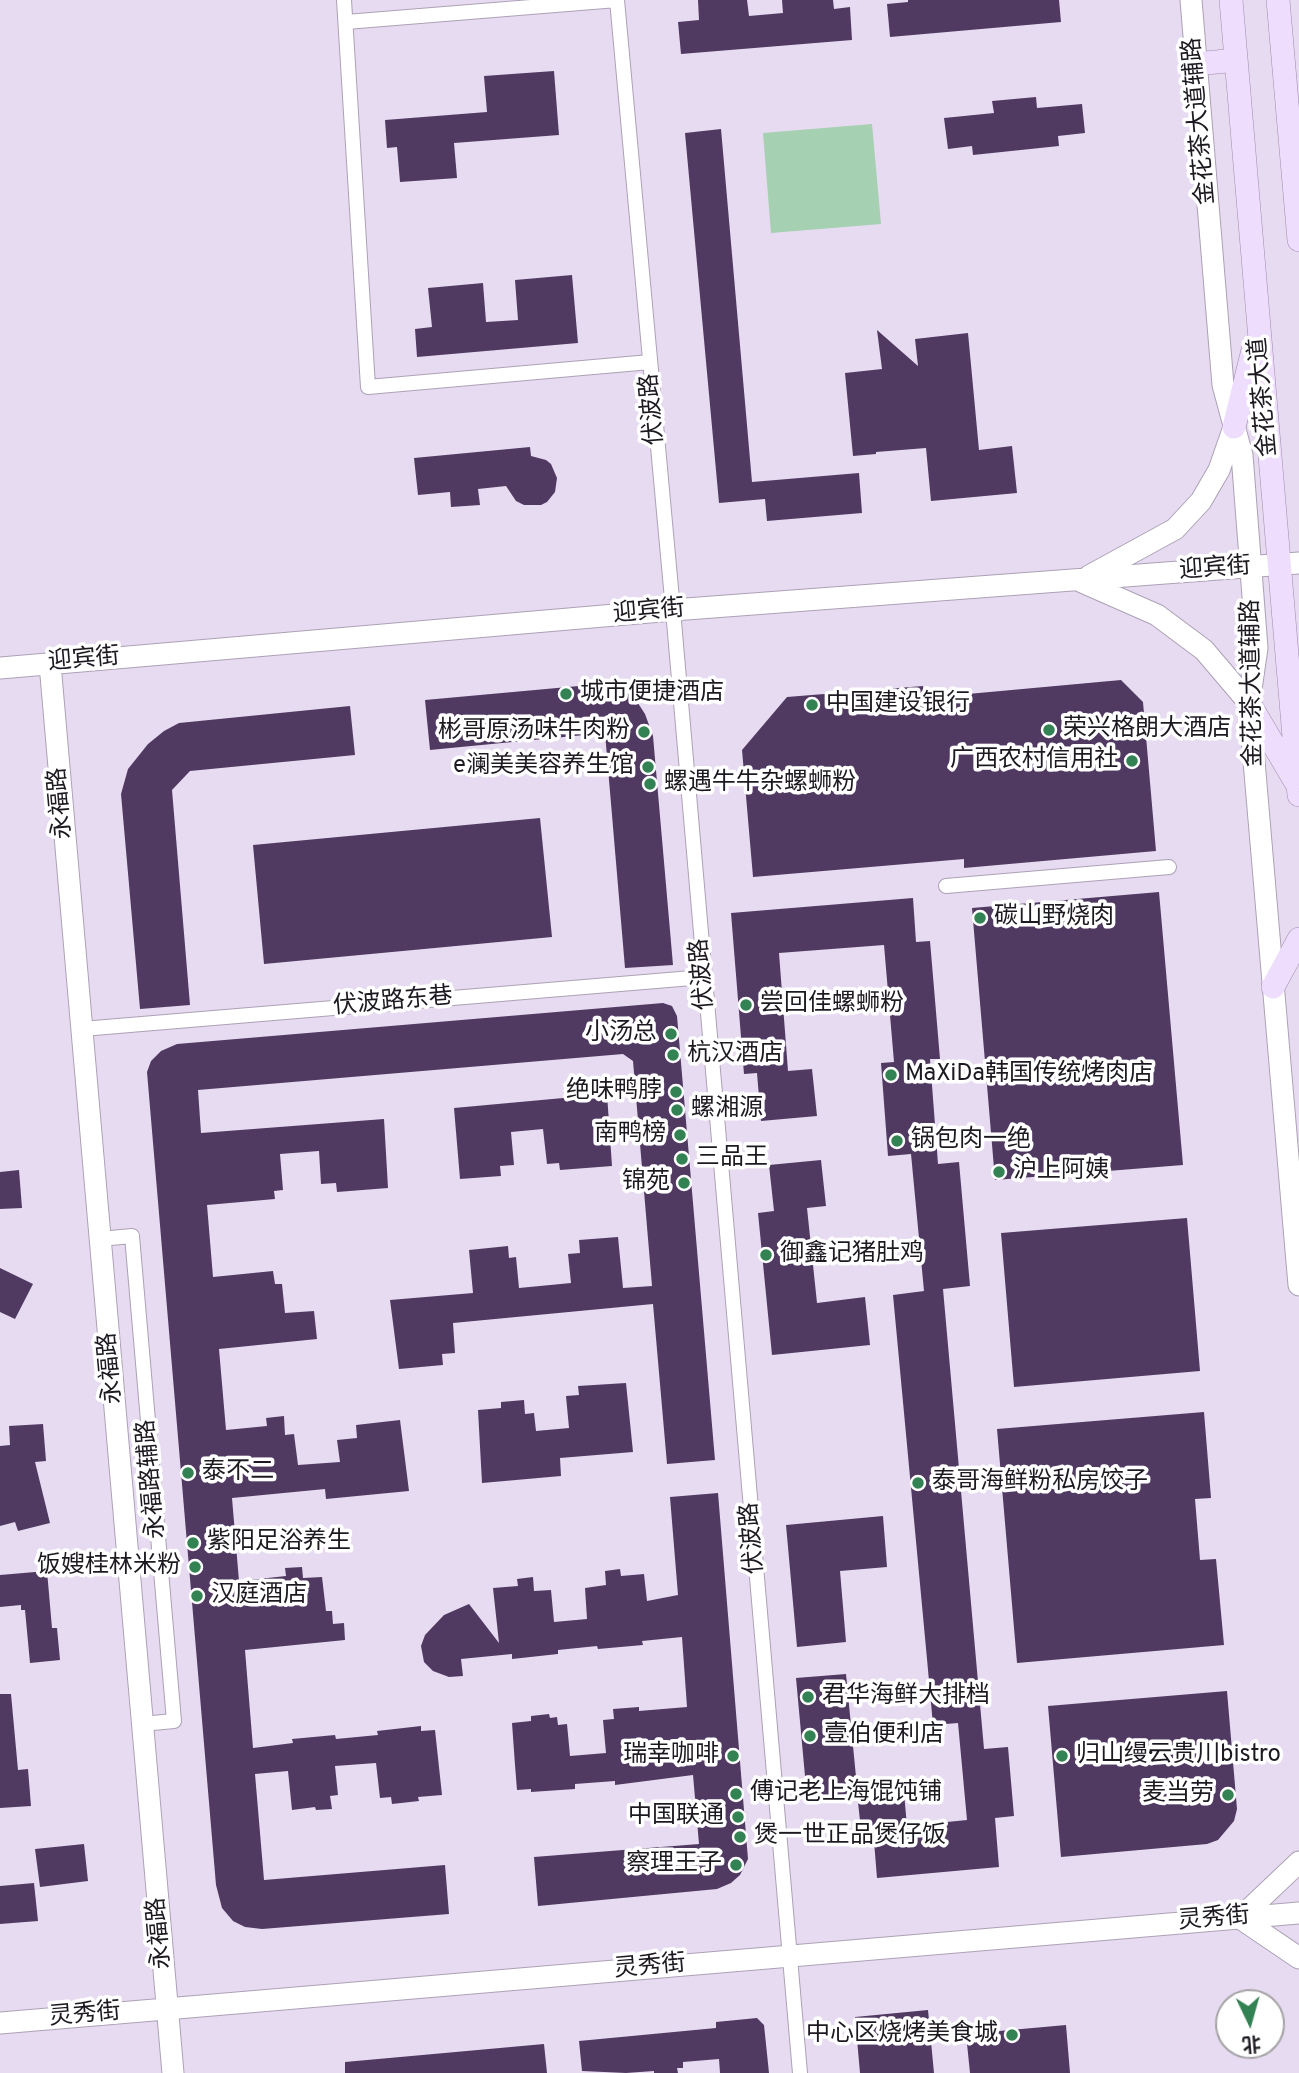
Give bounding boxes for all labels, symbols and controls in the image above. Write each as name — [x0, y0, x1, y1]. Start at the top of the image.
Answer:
street label: 金花茶大道辅路 — [1179, 36, 1223, 206]
street label: 金花茶大道 — [1245, 336, 1285, 458]
street label: 伏波路 — [637, 372, 671, 446]
street label: 迎宾街 — [1178, 553, 1252, 587]
street label: 迎宾街 — [612, 596, 686, 630]
street label: 金花茶大道辅路 — [1238, 599, 1270, 767]
street label: 迎宾街 — [47, 644, 121, 678]
place label: 城市便捷酒店 — [580, 680, 724, 708]
marker: 城市便捷酒店 — [558, 686, 574, 702]
place label: 中国建设银行 — [826, 691, 970, 719]
marker: 中国建设银行 — [804, 697, 820, 713]
place label: 荣兴格朗大酒店 — [1063, 716, 1231, 744]
place label: 彬哥原汤味牛肉粉 — [438, 718, 630, 746]
marker: 荣兴格朗大酒店 — [1041, 722, 1057, 738]
marker: 彬哥原汤味牛肉粉 — [636, 724, 652, 740]
place label: 广西农村信用社 — [950, 747, 1118, 775]
place label: e澜美美容养生馆 — [453, 753, 634, 781]
marker: 广西农村信用社 — [1124, 753, 1140, 769]
marker: e澜美美容养生馆 — [640, 759, 656, 775]
street label: 永福路 — [45, 766, 79, 840]
place label: 螺遇牛牛杂螺蛳粉 — [664, 770, 856, 798]
marker: 螺遇牛牛杂螺蛳粉 — [642, 776, 658, 792]
place label: 碳山野烧肉 — [994, 904, 1114, 932]
marker: 碳山野烧肉 — [972, 910, 988, 926]
street label: 伏波路 — [687, 937, 721, 1011]
street label: 伏波路东巷 — [332, 983, 454, 1023]
place label: 尝回佳螺蛳粉 — [760, 991, 904, 1019]
marker: 尝回佳螺蛳粉 — [738, 997, 754, 1013]
place label: 小汤总 — [585, 1020, 657, 1048]
marker: 小汤总 — [663, 1026, 679, 1042]
place label: 杭汉酒店 — [687, 1041, 783, 1069]
marker: 杭汉酒店 — [665, 1047, 681, 1063]
place label: MaXiDa韩国传统烤肉店 — [905, 1061, 1153, 1089]
marker: MaXiDa韩国传统烤肉店 — [883, 1067, 899, 1083]
place label: 绝味鸭脖 — [566, 1078, 662, 1106]
marker: 绝味鸭脖 — [668, 1084, 684, 1100]
place label: 螺湘源 — [691, 1096, 763, 1124]
marker: 螺湘源 — [669, 1102, 685, 1118]
place label: 南鸭榜 — [594, 1121, 666, 1149]
marker: 南鸭榜 — [672, 1127, 688, 1143]
place label: 锅包肉一绝 — [911, 1127, 1031, 1155]
marker: 锅包肉一绝 — [889, 1133, 905, 1149]
place label: 三品王 — [696, 1145, 768, 1173]
marker: 三品王 — [674, 1151, 690, 1167]
place label: 沪上阿姨 — [1013, 1158, 1109, 1186]
marker: 沪上阿姨 — [991, 1164, 1007, 1180]
place label: 锦苑 — [622, 1169, 670, 1197]
marker: 锦苑 — [676, 1175, 692, 1191]
place label: 御鑫记猪肚鸡 — [780, 1241, 924, 1269]
marker: 御鑫记猪肚鸡 — [758, 1247, 774, 1263]
street label: 永福路 — [95, 1331, 129, 1405]
street label: 永福路辅路 — [133, 1418, 173, 1540]
place label: 泰不二 — [202, 1459, 274, 1487]
marker: 泰不二 — [180, 1465, 196, 1481]
place label: 泰哥海鲜粉私房饺子 — [932, 1469, 1148, 1497]
marker: 泰哥海鲜粉私房饺子 — [910, 1475, 926, 1491]
street label: 伏波路 — [737, 1501, 771, 1575]
place label: 紫阳足浴养生 — [207, 1529, 351, 1557]
marker: 紫阳足浴养生 — [185, 1535, 201, 1551]
place label: 饭嫂桂林米粉 — [37, 1553, 181, 1581]
marker: 饭嫂桂林米粉 — [187, 1559, 203, 1575]
place label: 汉庭酒店 — [211, 1582, 307, 1610]
marker: 汉庭酒店 — [189, 1588, 205, 1604]
place label: 君华海鲜大排档 — [822, 1683, 990, 1711]
marker: 君华海鲜大排档 — [800, 1689, 816, 1705]
place label: 壹伯便利店 — [824, 1722, 944, 1750]
marker: 壹伯便利店 — [802, 1728, 818, 1744]
place label: 瑞幸咖啡 — [623, 1742, 719, 1770]
place label: 归山缦·云贵川bistro — [1076, 1742, 1281, 1770]
marker: 瑞幸咖啡 — [725, 1748, 741, 1764]
marker: 归山缦·云贵川bistro — [1054, 1748, 1070, 1764]
place label: 傅记老上海馄饨铺 — [750, 1780, 942, 1808]
place label: 麦当劳 — [1142, 1781, 1214, 1809]
marker: 傅记老上海馄饨铺 — [728, 1786, 744, 1802]
marker: 麦当劳 — [1220, 1787, 1236, 1803]
place label: 中国联通 — [628, 1803, 724, 1831]
marker: 中国联通 — [730, 1809, 746, 1825]
place label: 煲一世正品煲仔饭 — [754, 1823, 946, 1851]
marker: 煲一世正品煲仔饭 — [732, 1829, 748, 1845]
place label: 察理王子 — [626, 1851, 722, 1879]
marker: 察理王子 — [728, 1857, 744, 1873]
street label: 永福路 — [144, 1896, 178, 1970]
street label: 灵秀街 — [1177, 1903, 1251, 1937]
street label: 灵秀街 — [613, 1951, 687, 1985]
north arrow — [1215, 1989, 1285, 2059]
street label: 灵秀街 — [48, 1999, 122, 2033]
place label: 中心区烧烤美食城 — [806, 2021, 998, 2049]
marker: 中心区烧烤美食城 — [1004, 2027, 1020, 2043]
text: 北 — [1241, 2030, 1262, 2056]

